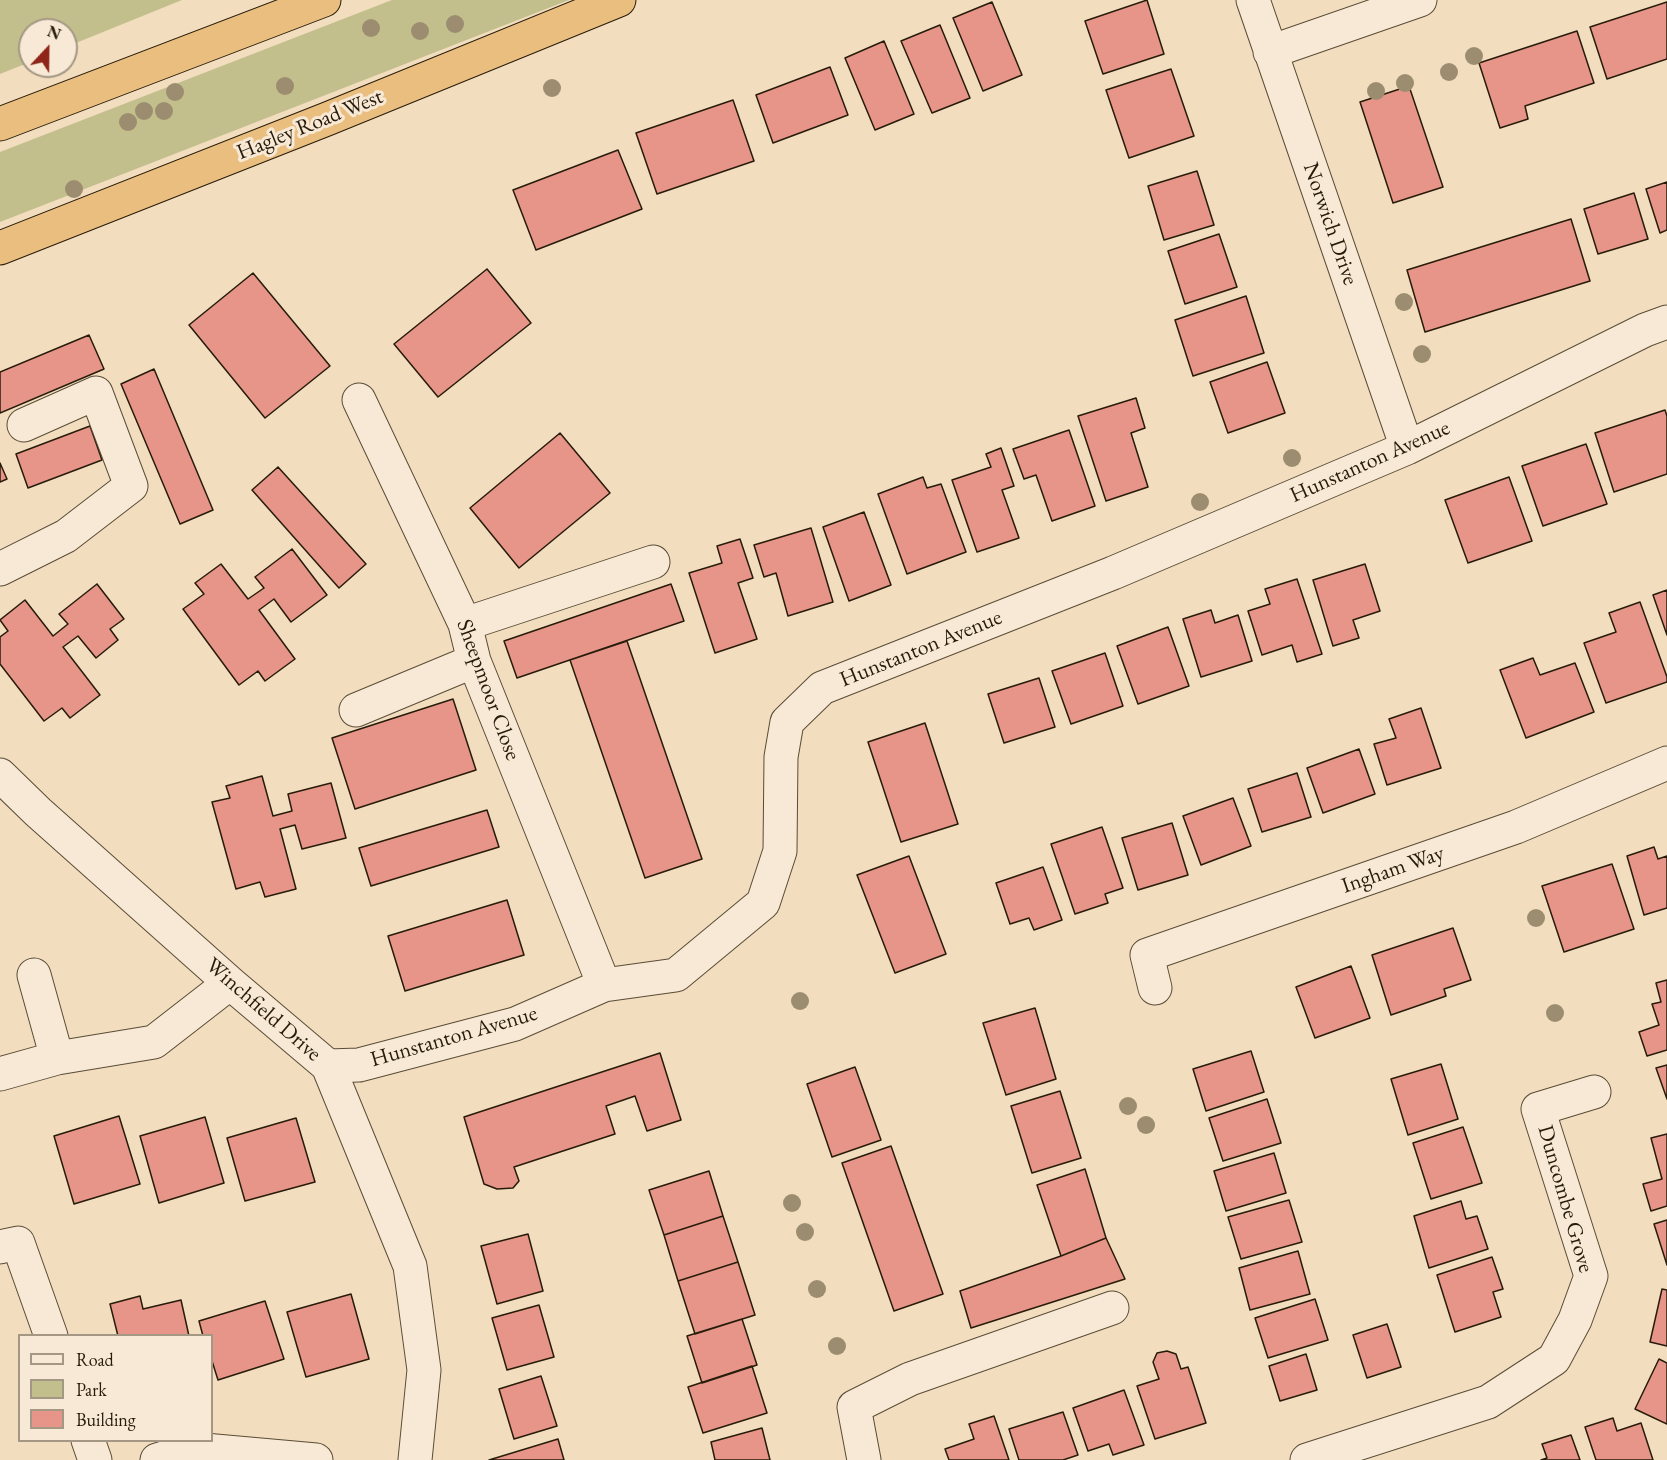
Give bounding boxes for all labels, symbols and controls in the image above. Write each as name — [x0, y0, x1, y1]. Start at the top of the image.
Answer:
north arrow — [18, 18, 78, 78]
text: N — [44, 21, 64, 45]
street label: Hagley Road West — [233, 84, 387, 166]
street label: Norwich Drive — [1297, 159, 1363, 289]
street label: Hunstanton Avenue — [1286, 415, 1454, 509]
street label: Hunstanton Avenue — [836, 604, 1006, 694]
street label: Sheepmoor Close — [450, 616, 526, 764]
street label: Ingham Way — [1338, 840, 1448, 900]
street label: Winchfield Drive — [200, 953, 326, 1067]
street label: Hunstanton Avenue — [368, 1001, 540, 1073]
street label: Duncombe Grove — [1531, 1122, 1599, 1276]
legend — [18, 1334, 213, 1442]
text: Road — [76, 1348, 114, 1371]
text: Park — [76, 1378, 107, 1401]
text: Building — [76, 1408, 136, 1431]

